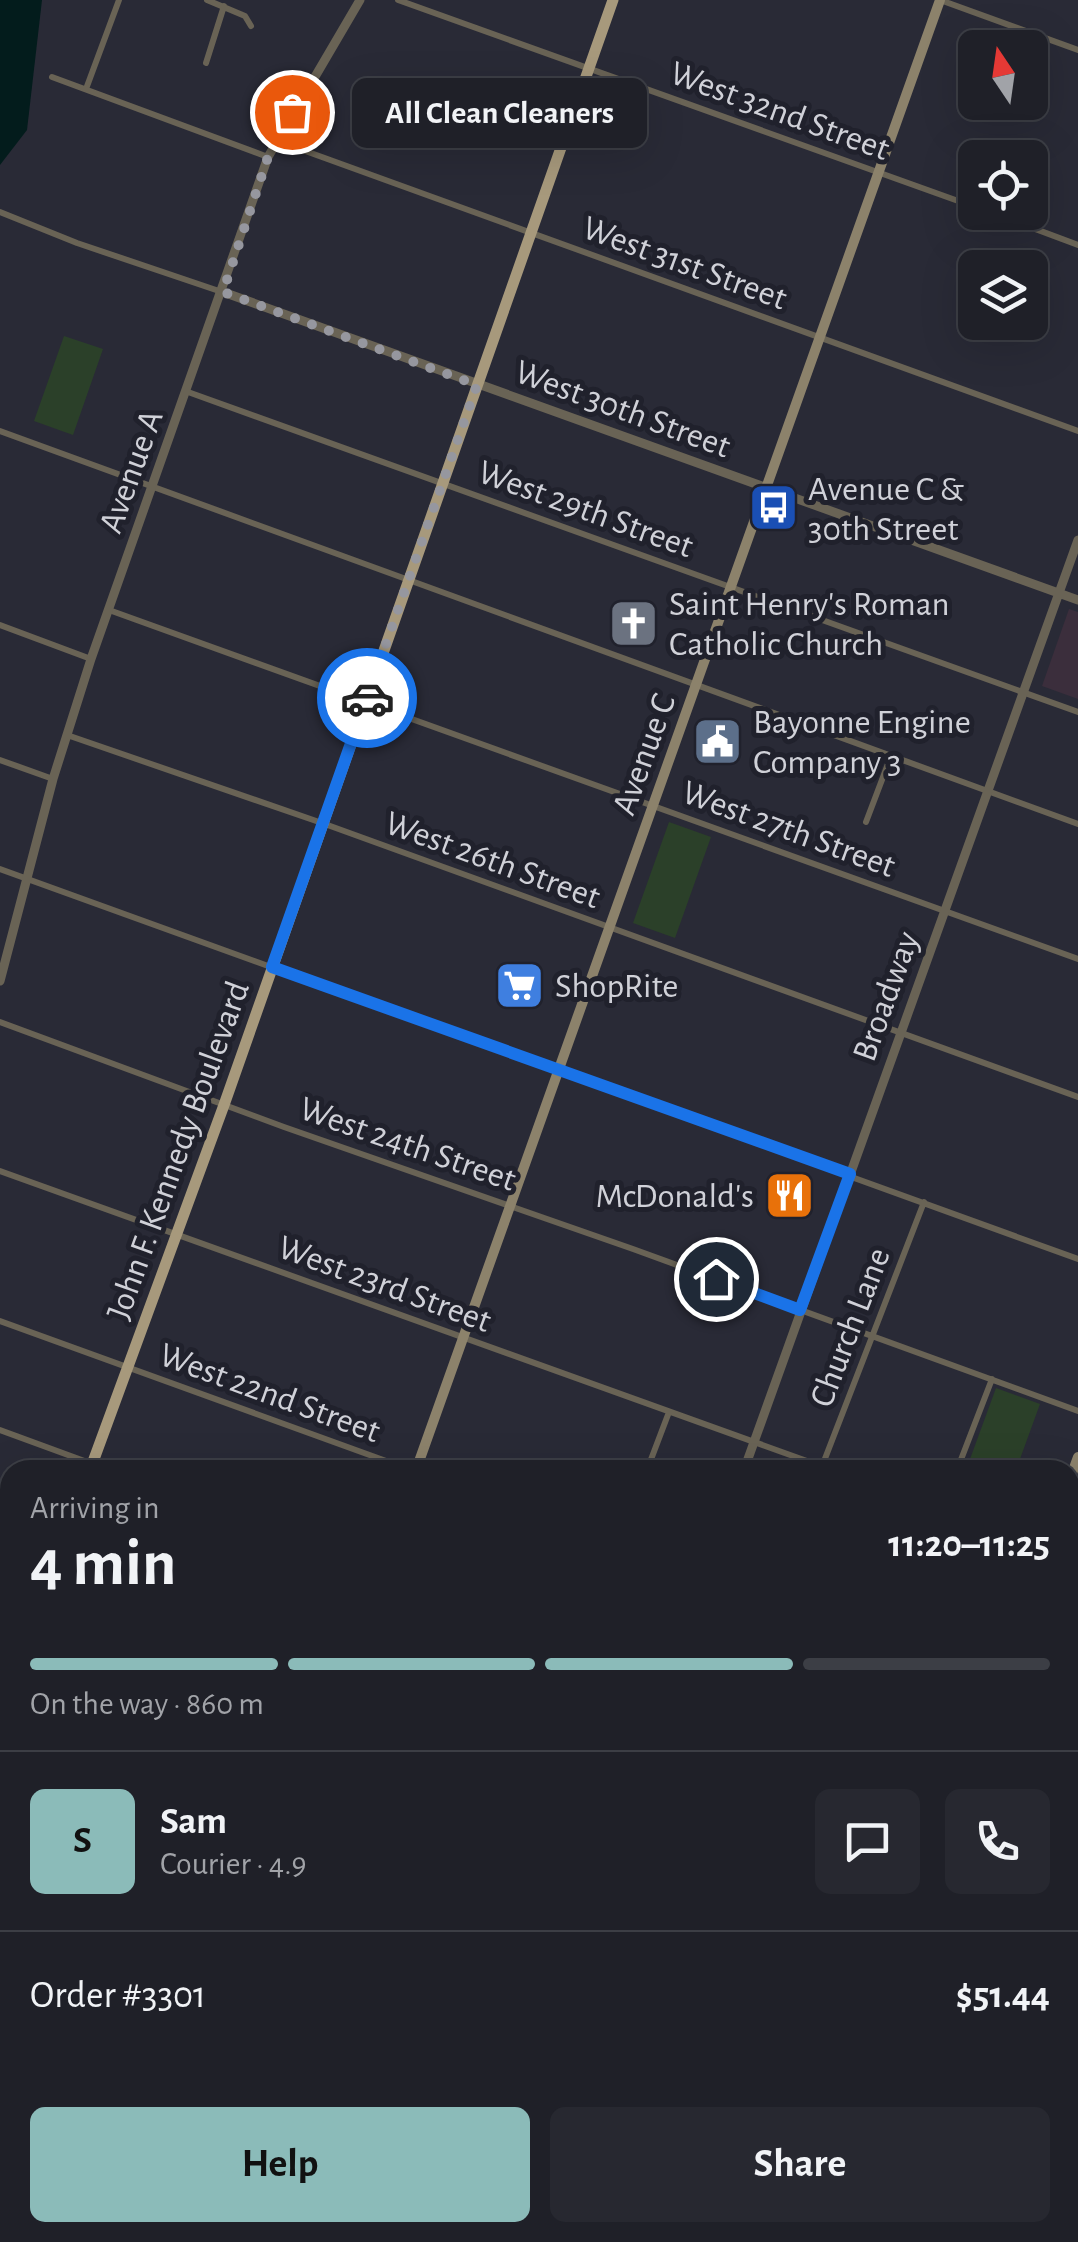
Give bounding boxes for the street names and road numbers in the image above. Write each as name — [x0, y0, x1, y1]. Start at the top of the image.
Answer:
street label: West 32nd Street — [665, 56, 894, 167]
street label: West 31st Street — [578, 210, 791, 317]
street label: West 30th Street — [510, 354, 735, 465]
street label: Avenue A — [93, 405, 170, 538]
street label: West 29th Street — [473, 454, 697, 564]
street label: Avenue C — [606, 689, 682, 820]
street label: West 27th Street — [677, 775, 900, 884]
street label: West 26th Street — [380, 805, 604, 915]
street label: Broadway — [847, 927, 926, 1066]
street label: John F. Kennedy Boulevard — [101, 977, 256, 1324]
street label: West 24th Street — [295, 1091, 520, 1198]
street label: West 23rd Street — [273, 1230, 496, 1339]
street label: Church Lane — [804, 1243, 897, 1412]
street label: West 22nd Street — [155, 1337, 384, 1450]

